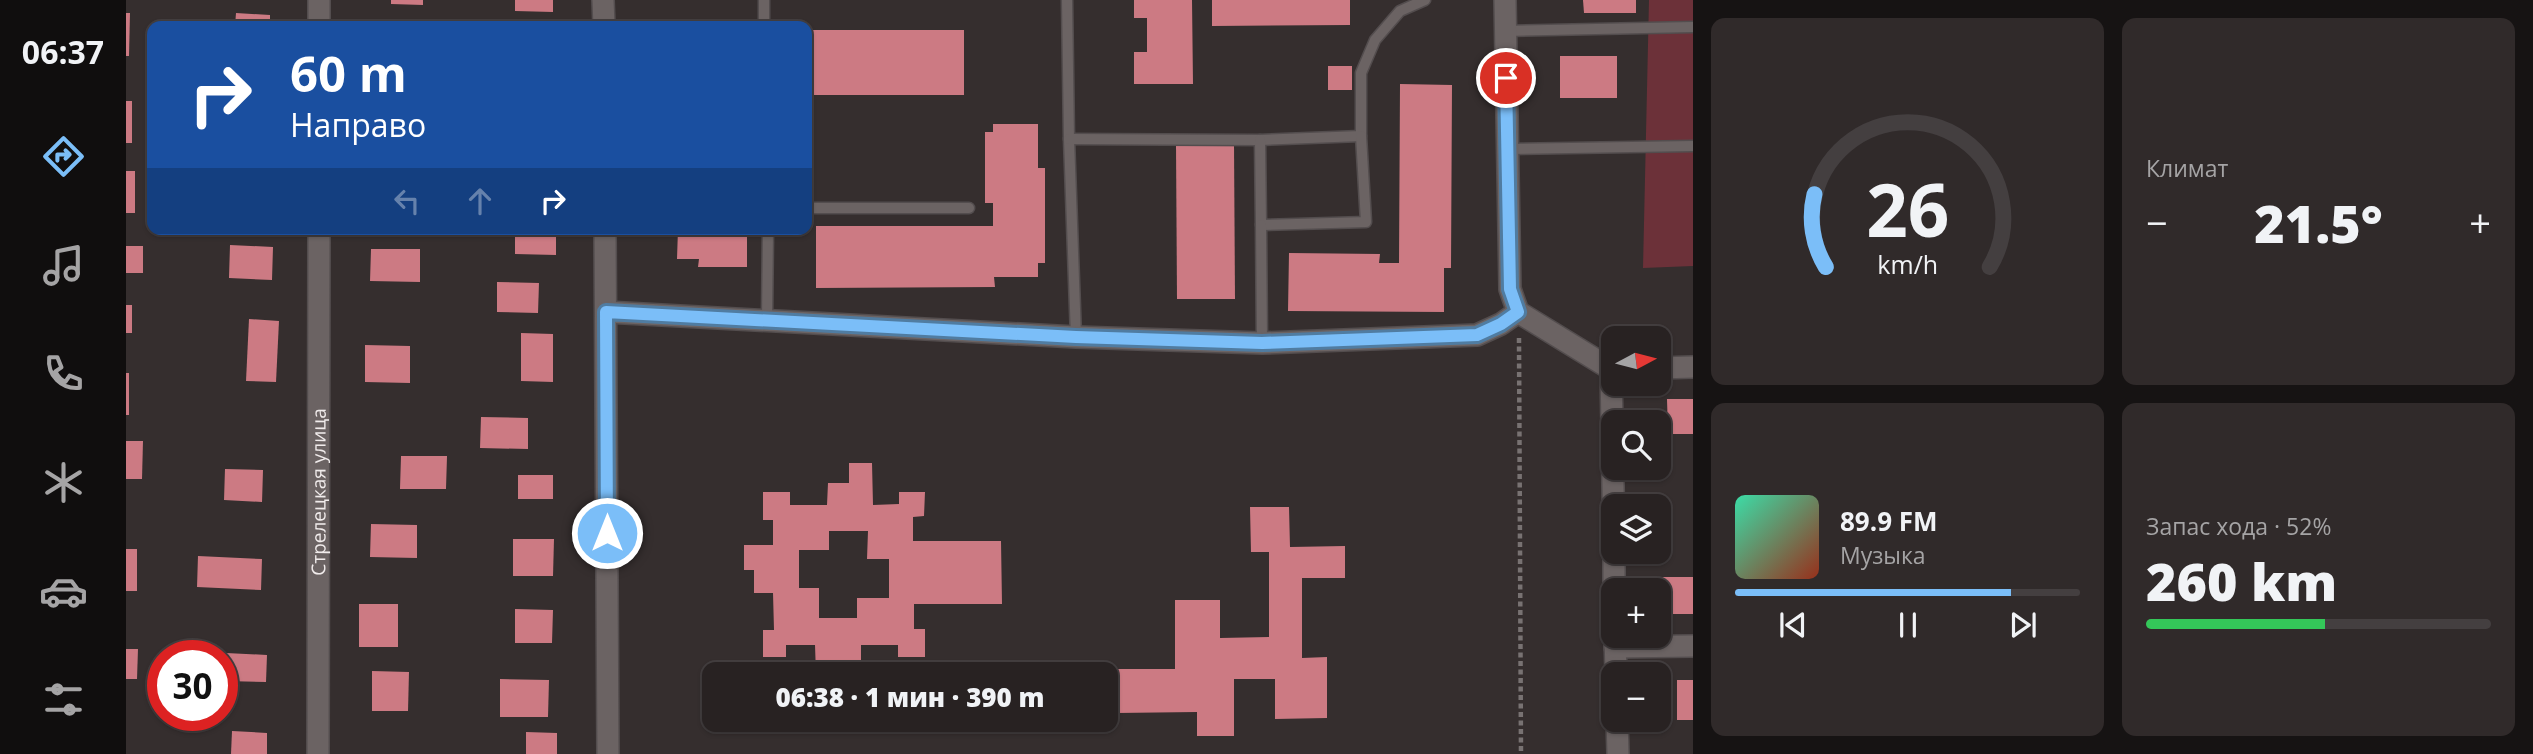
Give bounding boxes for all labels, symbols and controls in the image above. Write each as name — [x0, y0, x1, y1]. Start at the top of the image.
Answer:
text: 06:37 — [22, 30, 104, 73]
text: 60 m — [290, 40, 407, 106]
pin — [1476, 48, 1536, 108]
icon: right — [175, 49, 266, 140]
icon: arrive — [1487, 59, 1525, 97]
text: Направо — [290, 103, 426, 146]
icon: directions — [39, 132, 88, 181]
text: Климат — [2146, 152, 2228, 184]
text: 26 — [1866, 160, 1949, 259]
icon: left — [388, 182, 426, 220]
icon: ahead — [461, 182, 499, 220]
icon: right — [534, 182, 572, 220]
text: 21.5° — [2254, 187, 2383, 258]
text: − — [2146, 196, 2168, 248]
text: + — [2469, 196, 2491, 248]
icon: music — [39, 241, 88, 290]
text: km/h — [1877, 247, 1938, 281]
north arrow — [1601, 326, 1671, 396]
map controls — [1601, 326, 1671, 732]
icon: phone — [39, 349, 88, 398]
street label: Стрелецкая улица — [305, 408, 332, 576]
button: search — [1601, 410, 1671, 480]
icon: climate — [39, 458, 88, 507]
button: layers — [1601, 494, 1671, 564]
position arrow — [570, 496, 644, 570]
text: 89.9 FM — [1840, 503, 1938, 539]
text: Запас хода · 52% — [2146, 510, 2331, 542]
text: Музыка — [1840, 539, 1926, 571]
text: 260 km — [2146, 545, 2337, 616]
icon: car — [39, 567, 88, 616]
button: + — [1601, 578, 1671, 648]
icon: previous — [1774, 606, 1812, 644]
icon: pause — [1889, 606, 1927, 644]
icon: next — [2004, 606, 2042, 644]
speed limit sign: 30 — [147, 640, 238, 731]
button: − — [1601, 662, 1671, 732]
icon: filters — [39, 675, 88, 724]
text: 06:38 · 1 мин · 390 m — [775, 679, 1045, 715]

